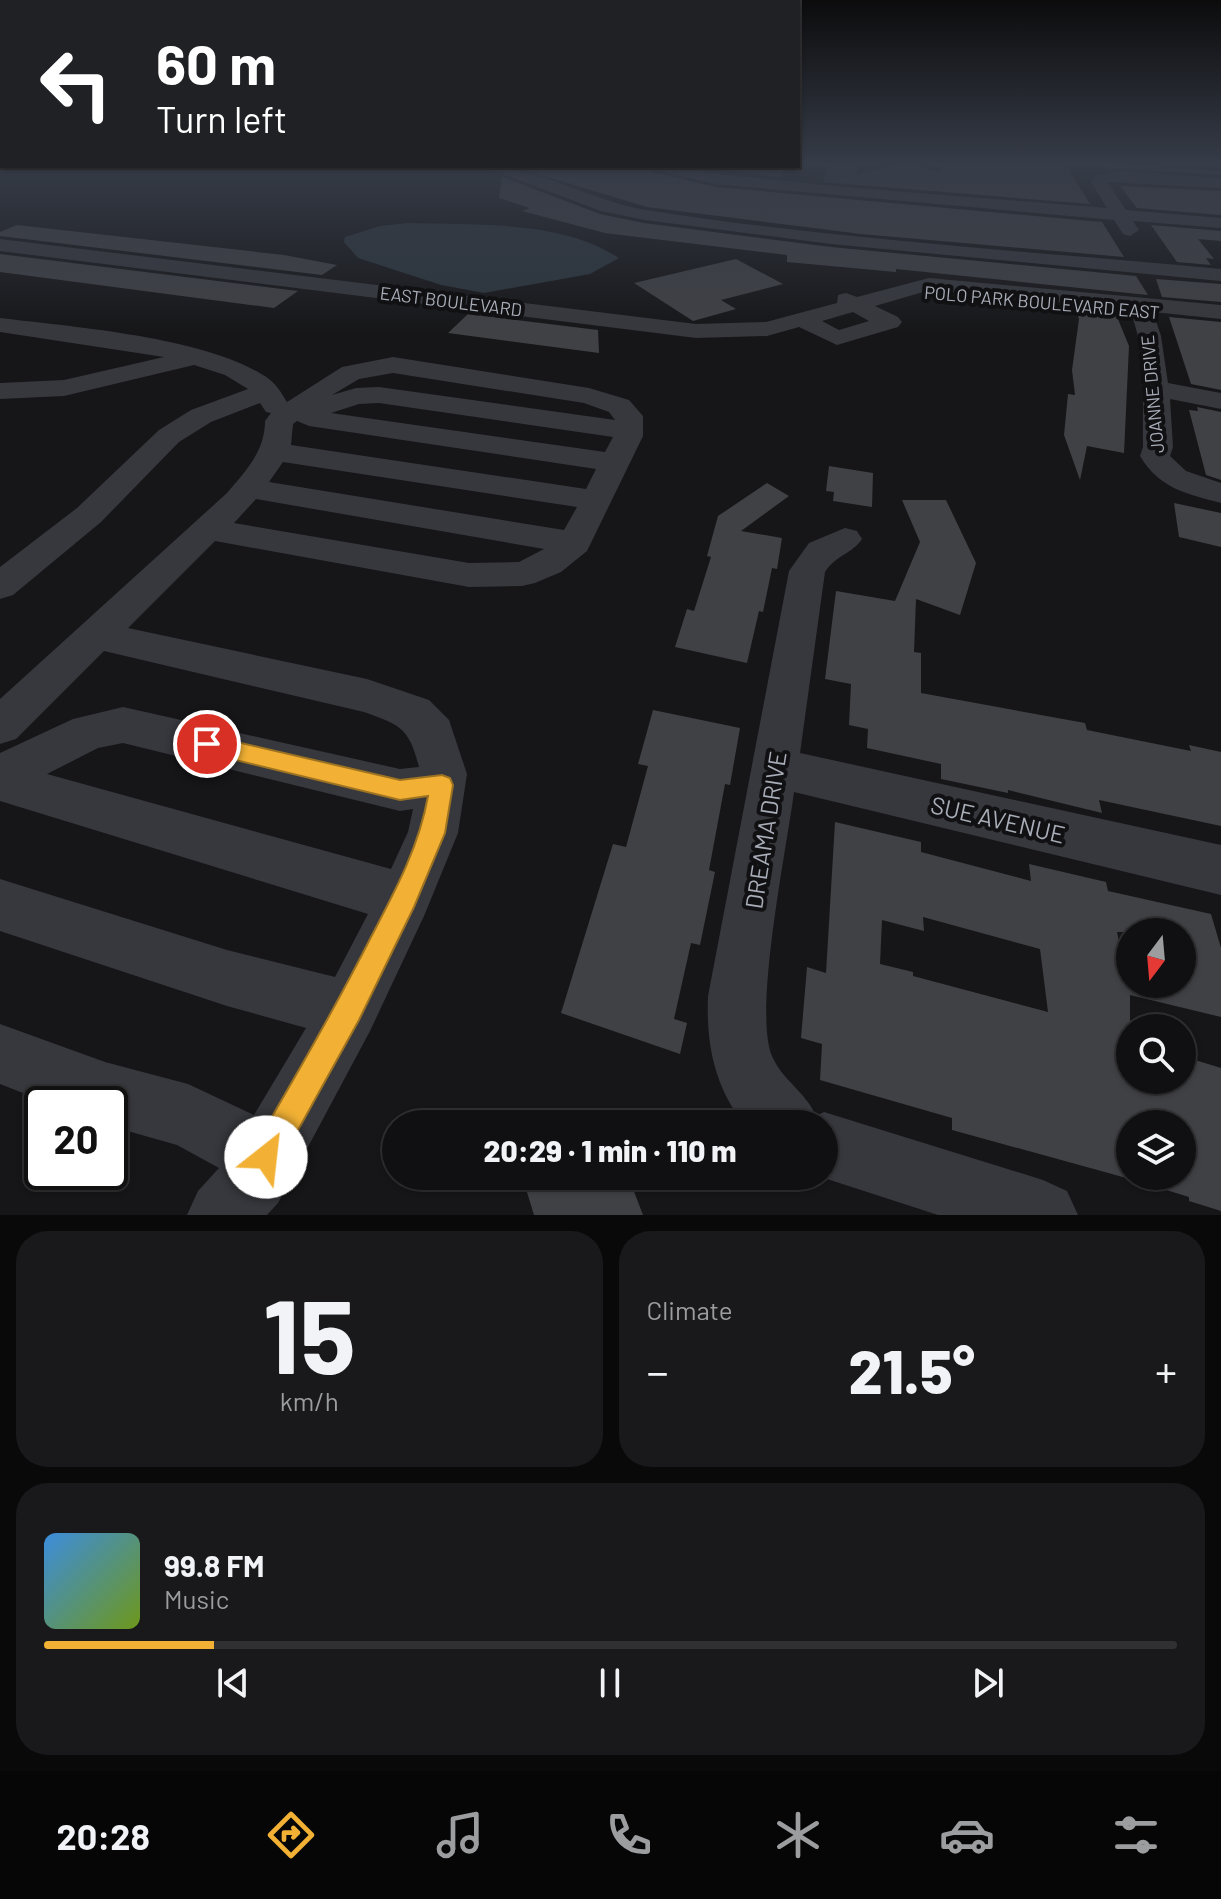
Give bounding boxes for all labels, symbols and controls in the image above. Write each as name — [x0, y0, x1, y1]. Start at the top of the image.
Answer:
text: 60 m — [156, 29, 276, 96]
icon: left — [24, 32, 128, 136]
text: Turn left — [156, 97, 287, 140]
street label: EAST BOULEVARD — [379, 281, 523, 321]
street label: POLO PARK BOULEVARD EAST — [923, 281, 1161, 323]
street label: JOANNE DRIVE — [1136, 334, 1168, 454]
pin — [173, 710, 241, 778]
icon: arrive — [185, 722, 229, 766]
street label: DREAMA DRIVE — [738, 749, 792, 911]
street label: SUE AVENUE — [928, 789, 1068, 849]
north arrow — [1116, 918, 1196, 998]
map controls — [1116, 918, 1196, 1190]
button: search — [1116, 1014, 1196, 1094]
speed limit sign: 20 — [24, 1086, 128, 1190]
button: layers — [1116, 1110, 1196, 1190]
position arrow — [224, 1115, 308, 1199]
text: 20:29 · 1 min · 110 m — [484, 1132, 736, 1168]
text: 15 — [263, 1270, 356, 1395]
text: Climate — [647, 1294, 733, 1325]
text: 21.5° — [849, 1334, 975, 1406]
text: − — [647, 1344, 669, 1397]
text: + — [1155, 1344, 1177, 1397]
text: km/h — [280, 1385, 339, 1416]
text: 99.8 FM — [164, 1547, 264, 1583]
text: Music — [164, 1583, 229, 1614]
icon: previous — [211, 1661, 255, 1705]
icon: pause — [588, 1661, 632, 1705]
icon: next — [966, 1661, 1010, 1705]
icon: directions — [263, 1807, 319, 1863]
icon: music — [432, 1807, 488, 1863]
icon: phone — [601, 1807, 657, 1863]
icon: climate — [770, 1807, 826, 1863]
icon: car — [939, 1807, 995, 1863]
icon: filters — [1108, 1807, 1164, 1863]
text: 20:28 — [57, 1814, 150, 1857]

